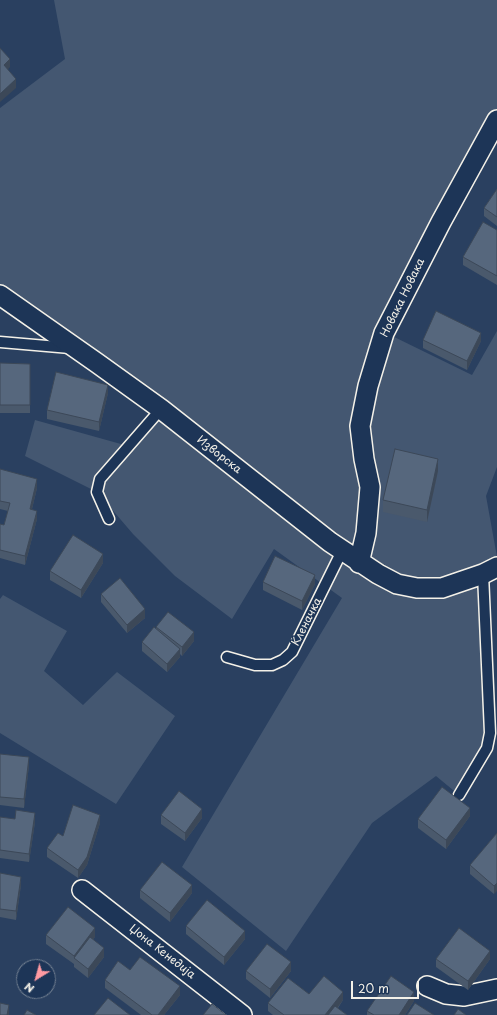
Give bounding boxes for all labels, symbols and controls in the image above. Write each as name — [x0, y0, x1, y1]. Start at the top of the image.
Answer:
street label: Новака Новака — [378, 256, 428, 340]
street label: Изворска — [194, 434, 244, 476]
street label: Кленачка — [289, 596, 325, 648]
street label: Џона Кенедија — [126, 922, 198, 982]
north arrow — [16, 959, 56, 999]
scale bar — [353, 973, 421, 999]
text: N — [20, 979, 38, 998]
text: 20 m — [358, 979, 389, 997]

